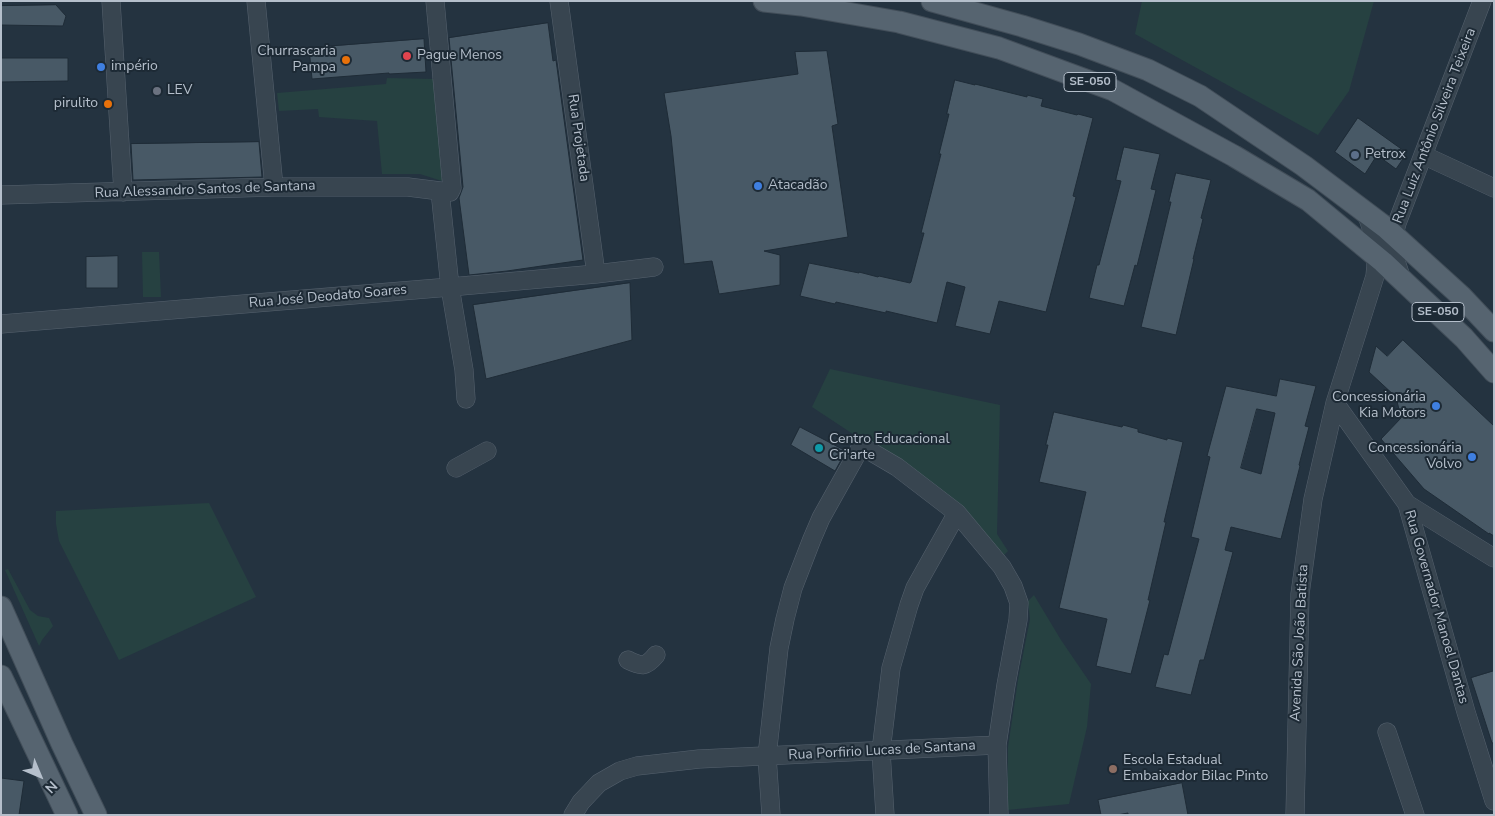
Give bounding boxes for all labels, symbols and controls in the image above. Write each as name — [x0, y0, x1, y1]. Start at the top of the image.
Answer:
street label: Rua Luiz Antônio Silveira Teixeira — [1390, 26, 1480, 226]
place label: Churrascaria Pampa — [257, 44, 336, 76]
place label: Pague Menos — [417, 48, 502, 64]
marker: Pague Menos — [401, 50, 413, 62]
marker: Churrascaria Pampa — [340, 54, 352, 66]
place label: império — [111, 59, 158, 75]
marker: império — [95, 61, 107, 73]
road number: SE-050 — [1064, 72, 1116, 91]
place label: LEV — [167, 83, 192, 99]
marker: LEV — [151, 85, 163, 97]
street label: Rua Projetada — [564, 93, 592, 183]
place label: pirulito — [54, 96, 98, 112]
marker: pirulito — [102, 98, 114, 110]
place label: Petrox — [1365, 147, 1406, 163]
marker: Petrox — [1349, 149, 1361, 161]
street label: Rua Alessandro Santos de Santana — [94, 178, 316, 202]
place label: Atacadão — [768, 178, 828, 194]
marker: Atacadão — [752, 180, 764, 192]
street label: Rua José Deodato Soares — [248, 282, 408, 312]
road number: SE-050 — [1412, 302, 1464, 322]
place label: Concessionária Kia Motors — [1332, 390, 1426, 422]
marker: Concessionária Kia Motors — [1430, 400, 1442, 412]
place label: Centro Educacional Cri'arte — [829, 432, 950, 464]
place label: Concessionária Volvo — [1368, 441, 1462, 474]
marker: Centro Educacional Cri'arte — [813, 442, 825, 454]
marker: Concessionária Volvo — [1466, 451, 1478, 463]
street label: Rua Governador Manoel Dantas — [1400, 508, 1472, 706]
street label: Avenida São João Batista — [1287, 564, 1313, 722]
street label: Rua Porfirio Lucas de Santana — [788, 738, 976, 764]
north arrow — [15, 751, 65, 801]
place label: Escola Estadual Embaixador Bilac Pinto — [1123, 753, 1268, 786]
marker: Escola Estadual Embaixador Bilac Pinto — [1107, 763, 1119, 775]
text: N — [41, 777, 61, 797]

